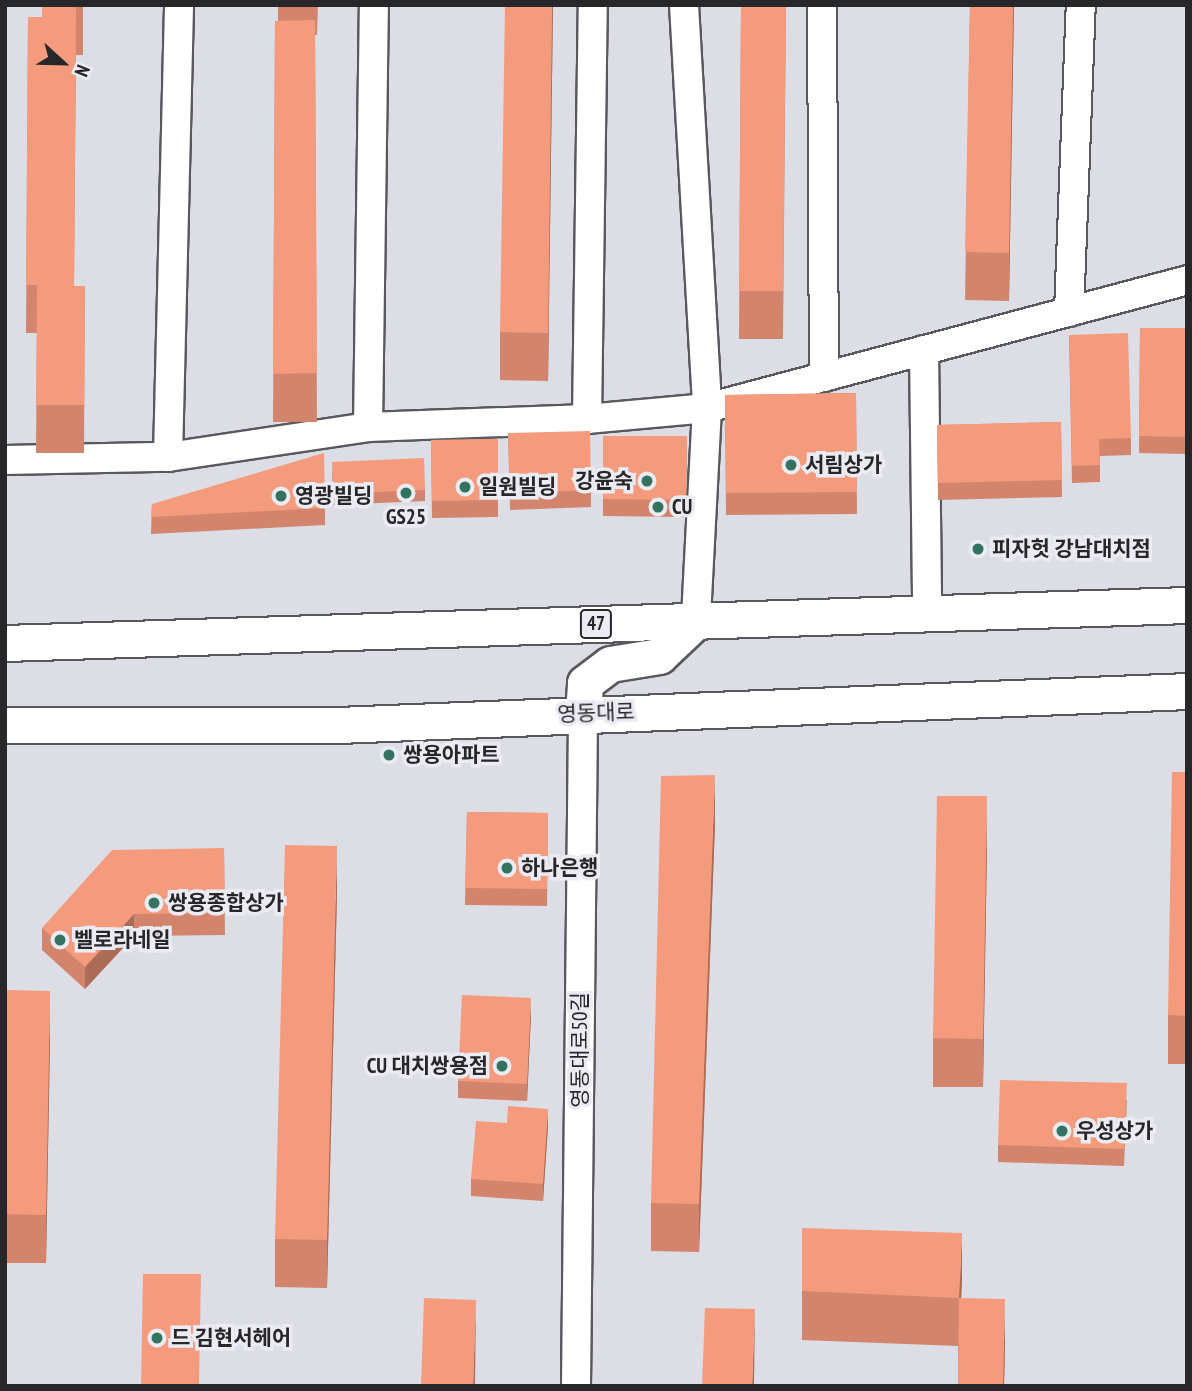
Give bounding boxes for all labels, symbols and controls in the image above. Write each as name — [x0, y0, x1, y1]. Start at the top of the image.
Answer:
north arrow — [28, 28, 98, 98]
text: N — [69, 62, 96, 80]
place label: 서림상가 — [805, 452, 882, 478]
marker: 서림상가 — [783, 457, 799, 473]
place label: 강윤숙 — [575, 468, 633, 494]
marker: 강윤숙 — [639, 473, 655, 489]
place label: 일원빌딩 — [479, 474, 556, 500]
marker: 일원빌딩 — [457, 479, 473, 495]
place label: 영광빌딩 — [295, 483, 372, 509]
marker: GS25 — [398, 485, 414, 501]
marker: 영광빌딩 — [273, 488, 289, 504]
place label: CU — [672, 494, 692, 520]
marker: CU — [650, 499, 666, 515]
place label: GS25 — [386, 504, 426, 530]
place label: 피자헛 강남대치점 — [992, 536, 1151, 562]
marker: 피자헛 강남대치점 — [970, 541, 986, 557]
road number: 47 — [578, 608, 614, 639]
street label: 영동대로 — [557, 699, 635, 727]
place label: 쌍용아파트 — [403, 742, 500, 768]
marker: 쌍용아파트 — [381, 747, 397, 763]
place label: 하나은행 — [521, 855, 598, 881]
marker: 하나은행 — [499, 860, 515, 876]
place label: 쌍용종합상가 — [168, 890, 284, 916]
marker: 쌍용종합상가 — [146, 895, 162, 911]
place label: 벨로라네일 — [74, 927, 171, 953]
marker: 벨로라네일 — [52, 932, 68, 948]
street label: 영동대로50길 — [567, 992, 593, 1108]
place label: CU 대치쌍용점 — [367, 1053, 488, 1079]
marker: CU 대치쌍용점 — [494, 1058, 510, 1074]
place label: 우성상가 — [1076, 1118, 1153, 1144]
marker: 우성상가 — [1054, 1123, 1070, 1139]
place label: 드 김현서헤어 — [171, 1325, 291, 1351]
marker: 드 김현서헤어 — [149, 1330, 165, 1346]

